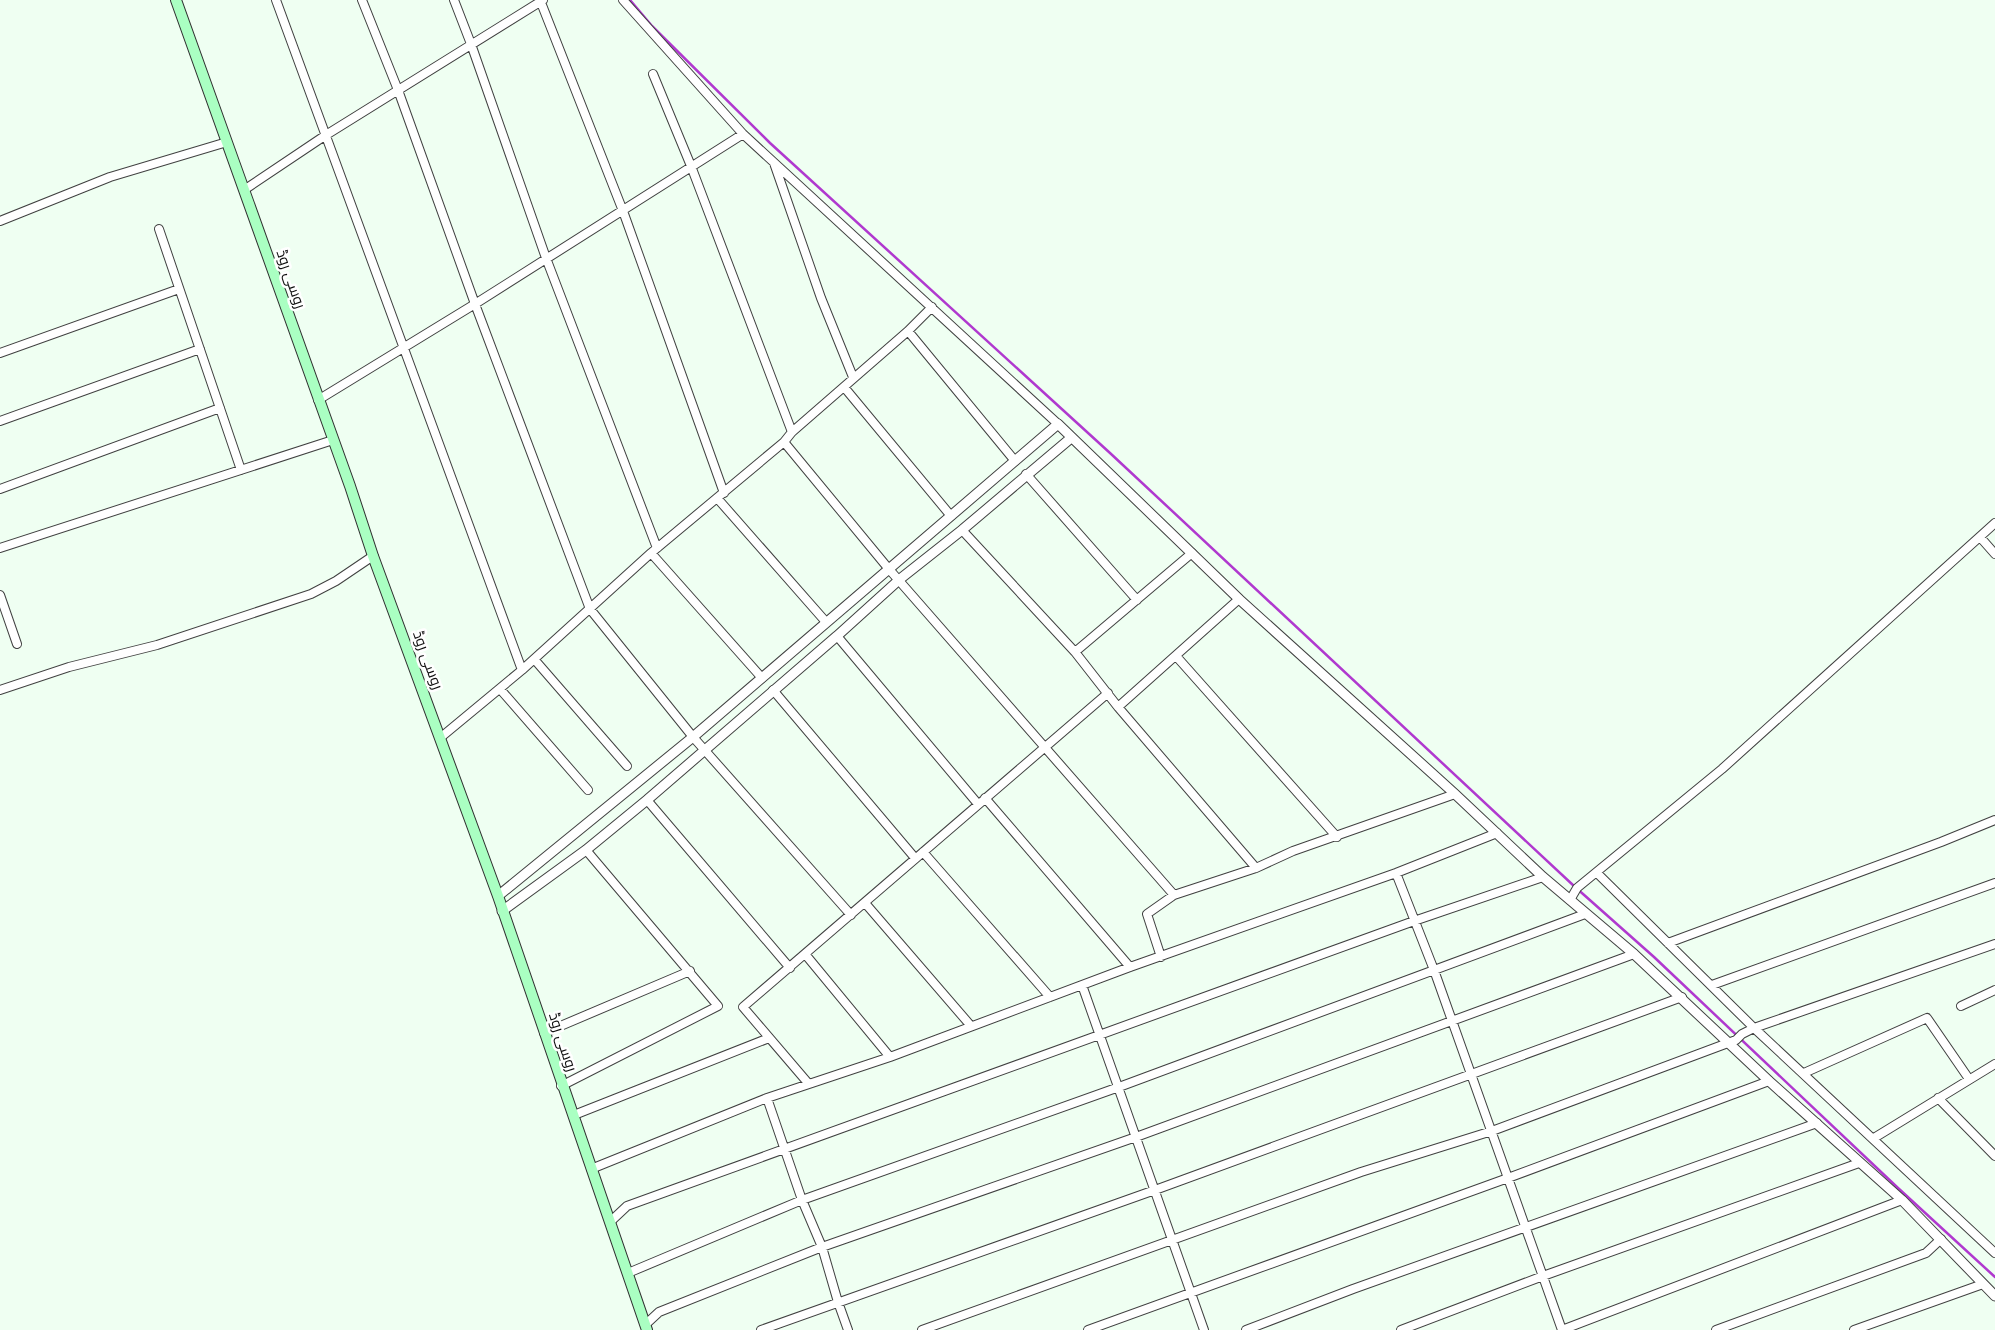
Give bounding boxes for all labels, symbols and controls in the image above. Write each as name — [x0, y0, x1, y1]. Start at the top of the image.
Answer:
street label: روسی روڈ — [272, 247, 310, 311]
street label: روسی روڈ — [408, 628, 448, 692]
street label: روسی روڈ — [544, 1010, 582, 1074]

